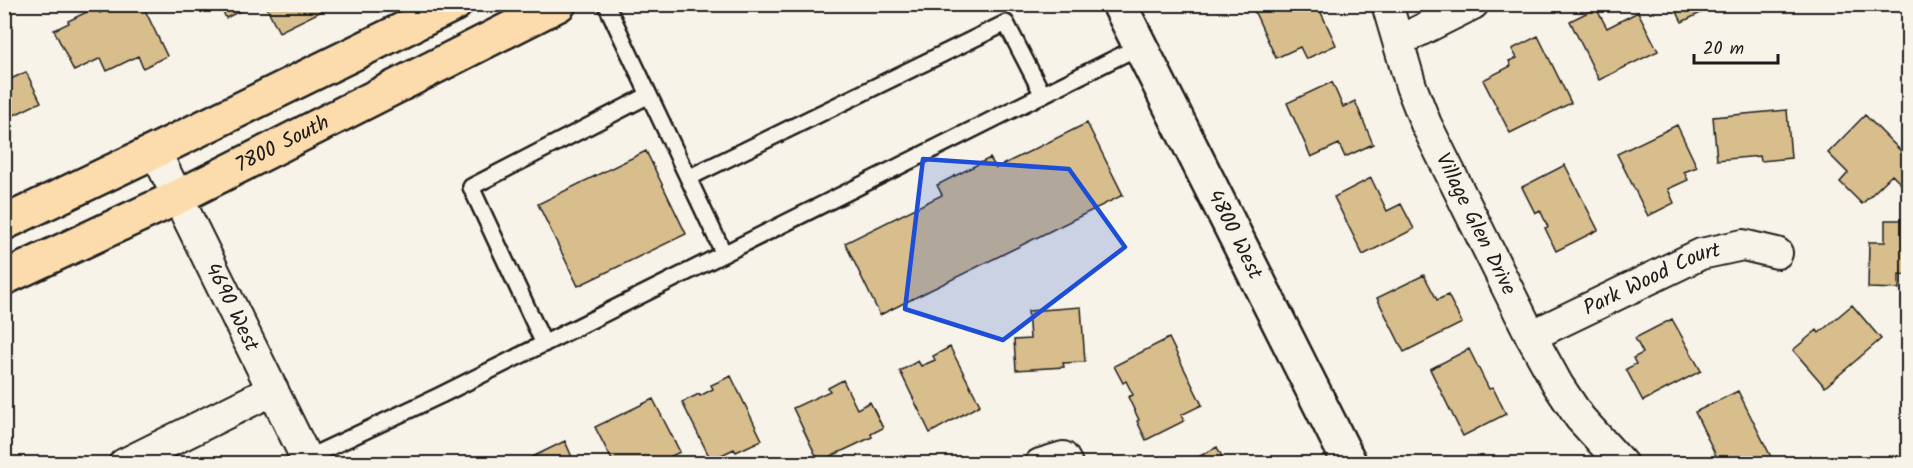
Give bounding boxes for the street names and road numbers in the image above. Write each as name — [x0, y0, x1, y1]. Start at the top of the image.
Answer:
street label: 7800 South — [230, 106, 335, 182]
street label: Village Glen Drive — [1426, 147, 1525, 301]
street label: 4800 West — [1198, 184, 1272, 286]
street label: Park Wood Court — [1578, 234, 1724, 325]
street label: 4690 West — [196, 257, 268, 358]

